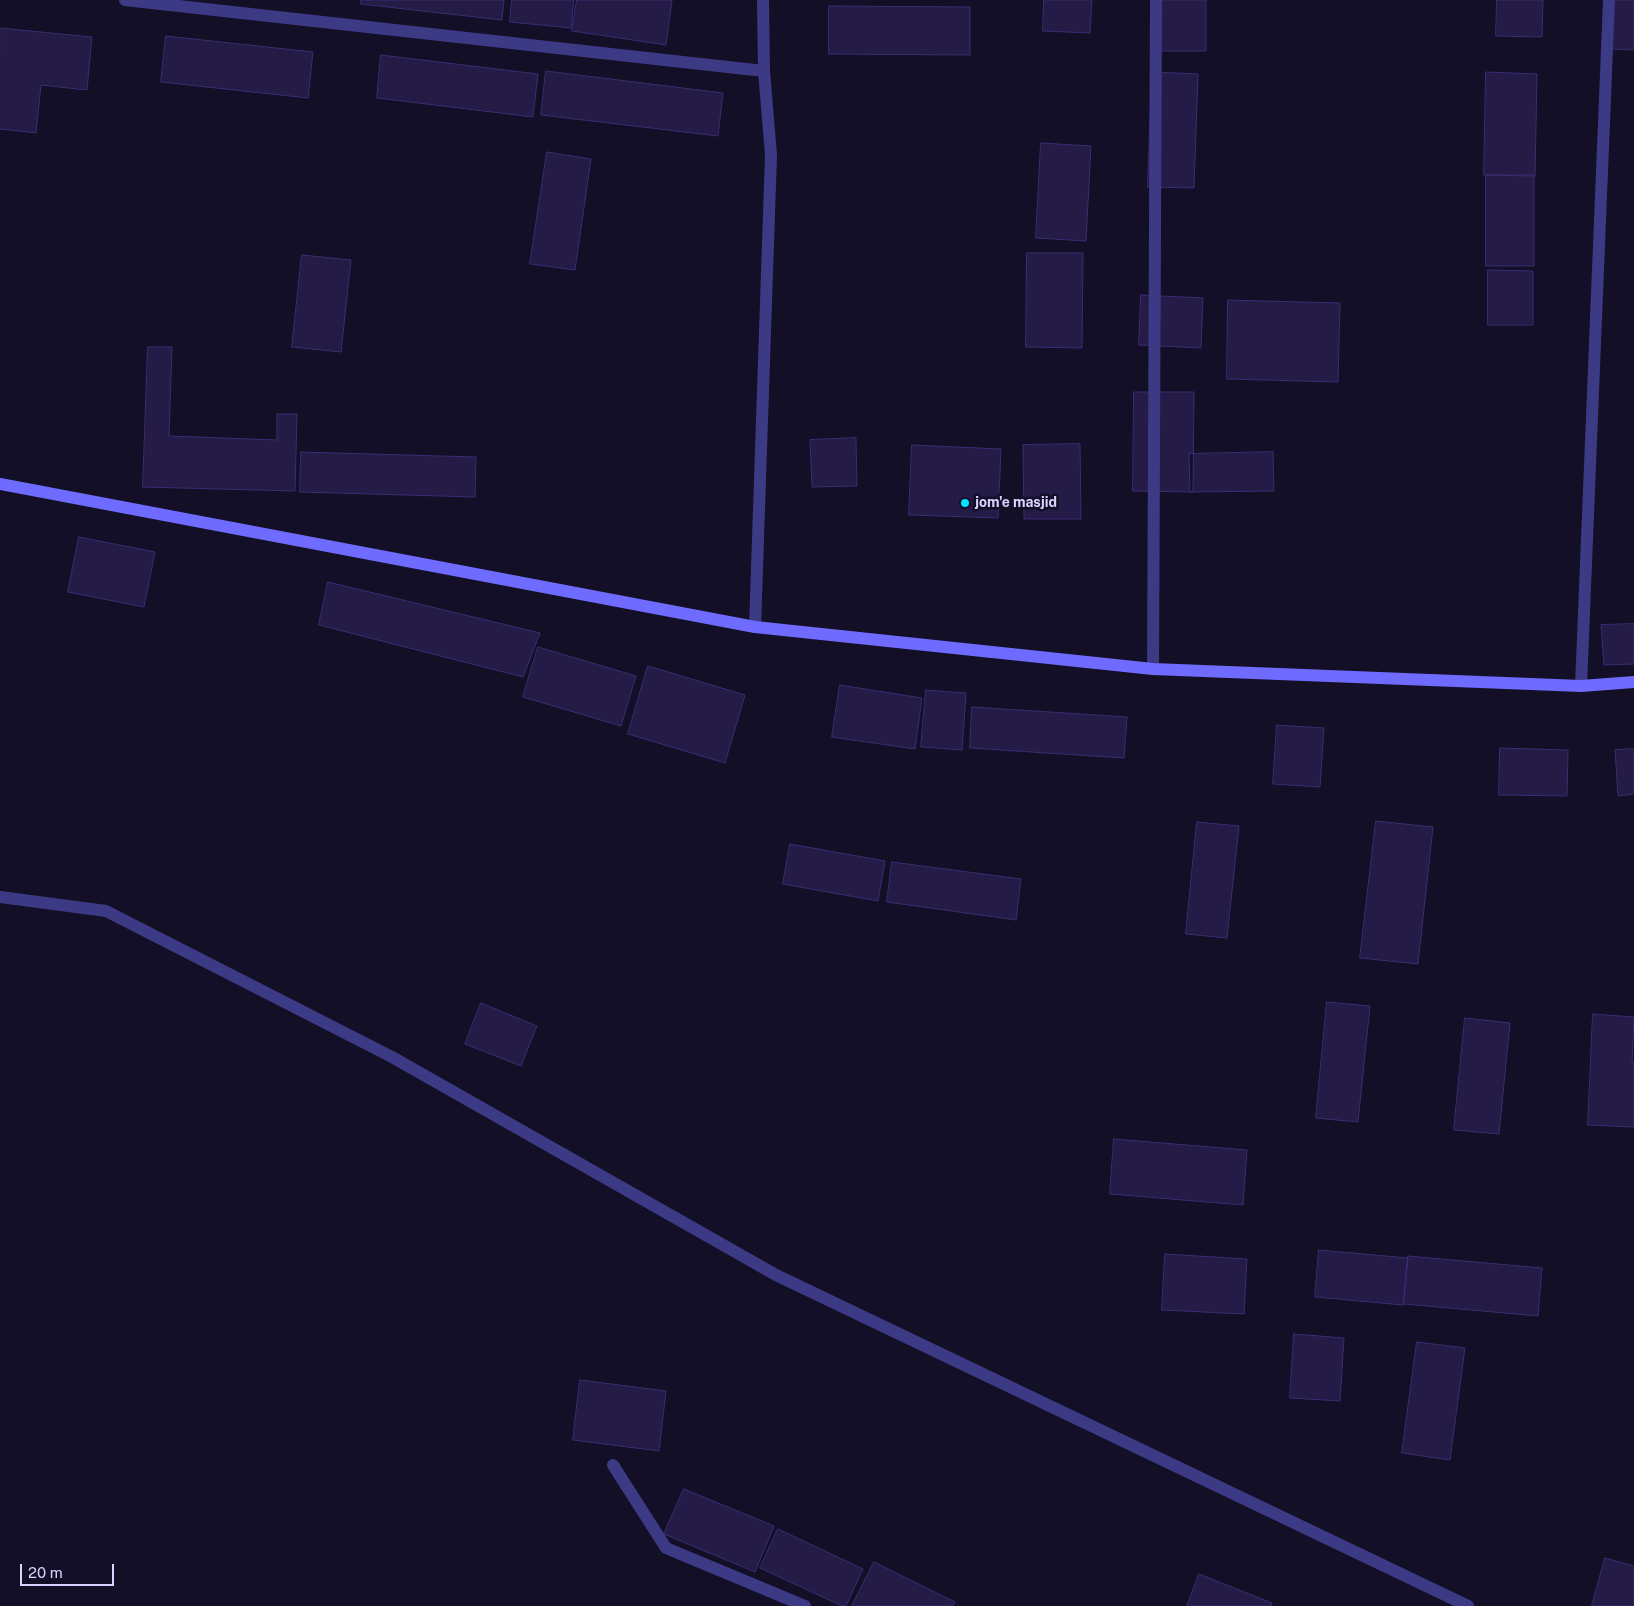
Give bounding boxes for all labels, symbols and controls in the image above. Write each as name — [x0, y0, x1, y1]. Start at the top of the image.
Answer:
place label: jom'e masjid — [975, 495, 1057, 511]
marker: jom'e masjid — [959, 497, 971, 509]
scale bar — [22, 1554, 116, 1586]
text: 20 m — [28, 1564, 63, 1581]

